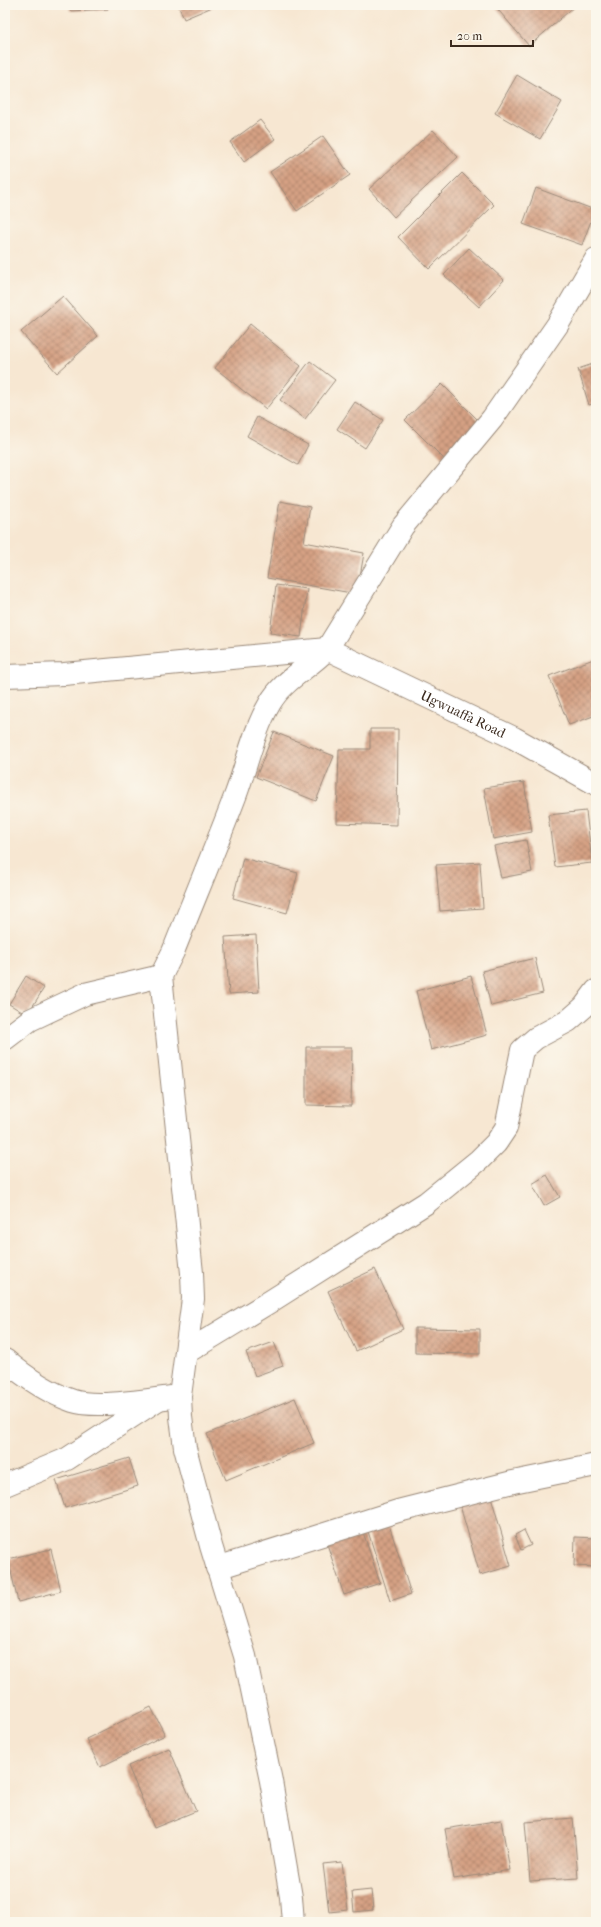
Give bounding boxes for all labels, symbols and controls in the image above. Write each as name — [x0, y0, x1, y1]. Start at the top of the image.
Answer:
scale bar — [451, 22, 533, 48]
text: 20 m — [457, 29, 482, 43]
street label: Ugwuaffa Road — [418, 686, 509, 742]

